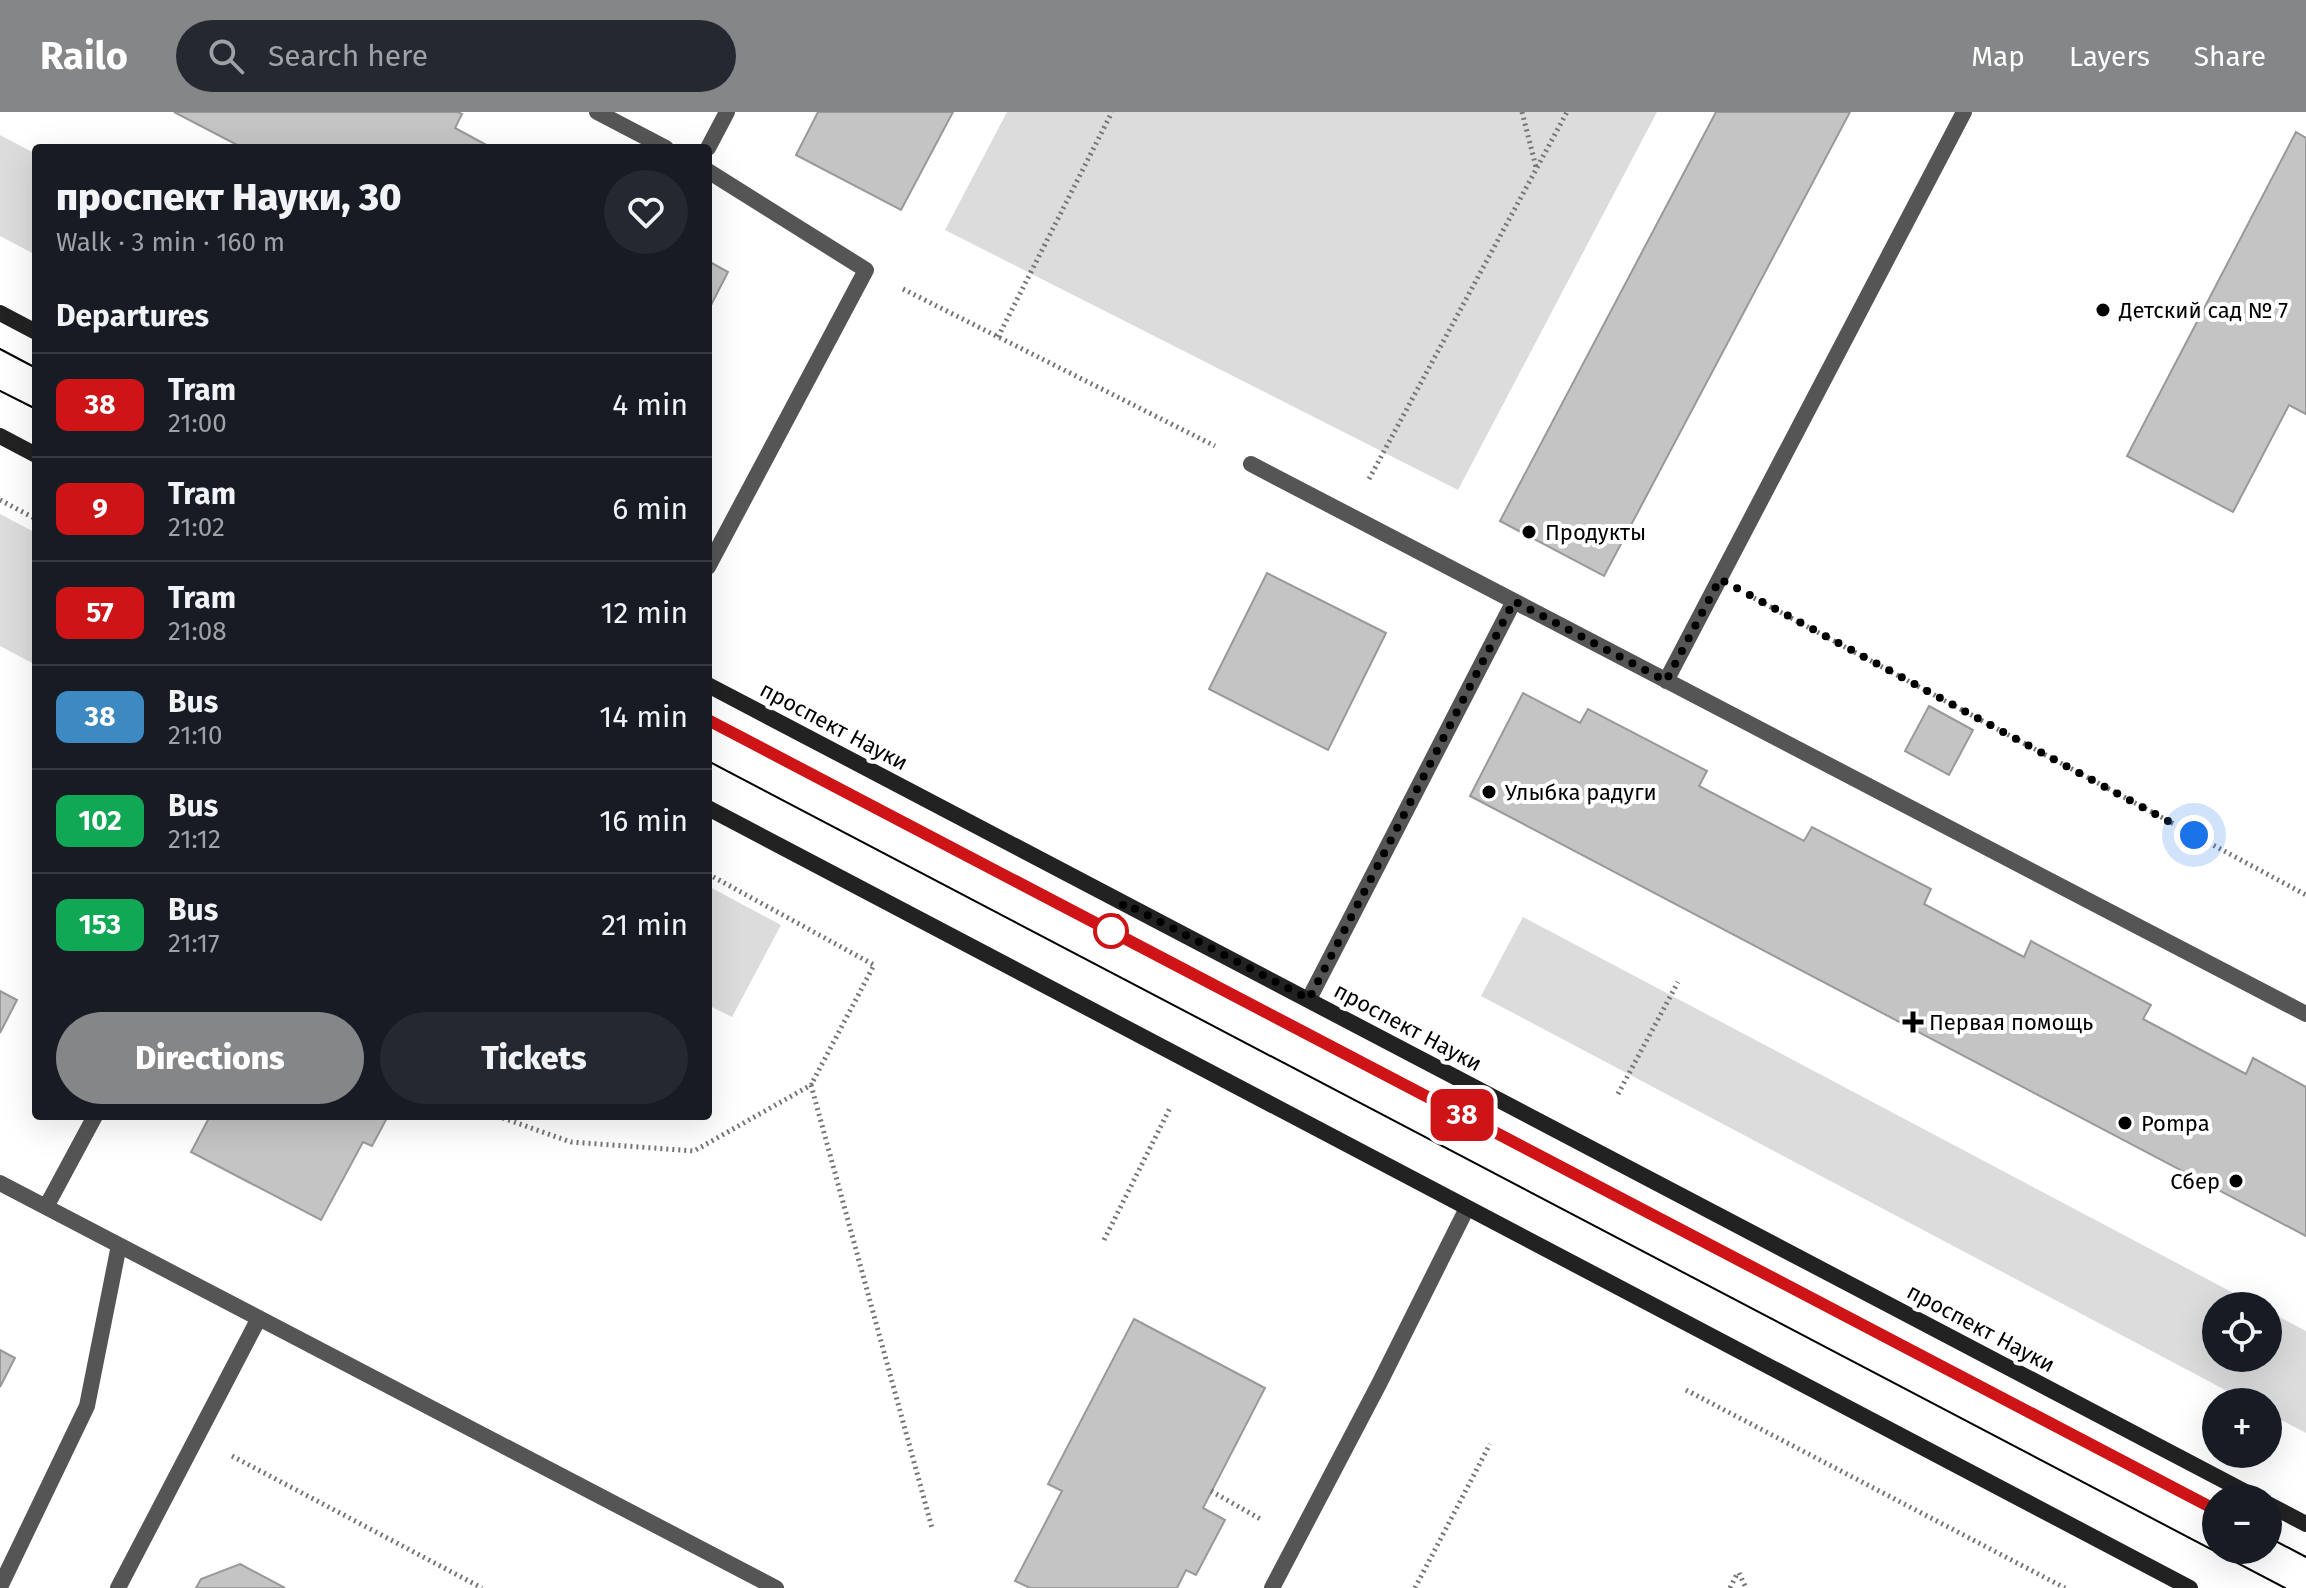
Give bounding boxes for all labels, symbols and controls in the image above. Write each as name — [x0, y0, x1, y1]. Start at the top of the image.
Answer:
search box — [176, 20, 736, 92]
text: Railo — [40, 33, 128, 79]
icon: search — [204, 34, 248, 78]
text: Search here — [268, 38, 428, 74]
text: Map — [1971, 40, 2025, 73]
text: Layers — [2069, 40, 2150, 73]
text: Share — [2194, 40, 2266, 73]
button: heart — [604, 170, 688, 254]
text: проспект Науки, 30 — [56, 174, 402, 220]
text: Walk · 3 min · 160 m — [56, 227, 285, 258]
place label: Детский сад № 7 — [2118, 297, 2288, 324]
text: Departures — [56, 298, 209, 334]
marker: Детский сад № 7 — [2094, 301, 2112, 319]
text: Tram — [168, 372, 236, 408]
text: 4 min — [612, 387, 688, 423]
text: 38 — [85, 388, 115, 421]
text: 21:00 — [168, 408, 227, 439]
text: Tram — [168, 476, 236, 512]
text: 6 min — [612, 491, 688, 527]
text: 9 — [92, 492, 108, 525]
text: 21:02 — [168, 512, 225, 543]
place label: Продукты — [1545, 519, 1646, 546]
marker: Продукты — [1520, 523, 1538, 541]
text: Tram — [168, 580, 236, 616]
text: 12 min — [600, 595, 688, 631]
text: 57 — [86, 596, 114, 629]
text: 21:08 — [168, 616, 227, 647]
street label: проспект Науки — [755, 676, 913, 776]
text: Bus — [168, 684, 218, 720]
text: 14 min — [599, 699, 688, 735]
text: 38 — [85, 700, 115, 733]
text: 21:10 — [168, 720, 222, 751]
place label: Улыбка радуги — [1505, 779, 1657, 806]
marker: Улыбка радуги — [1480, 783, 1498, 801]
text: Bus — [168, 788, 218, 824]
text: 16 min — [599, 803, 688, 839]
text: 102 — [78, 804, 122, 837]
your location — [2174, 815, 2214, 855]
text: 21:12 — [168, 824, 221, 855]
text: Bus — [168, 892, 218, 928]
text: 21 min — [601, 907, 688, 943]
text: 153 — [79, 908, 121, 941]
unlabelled marker — [1094, 914, 1128, 948]
text: 21:17 — [168, 928, 219, 959]
street label: проспект Науки — [1329, 977, 1487, 1077]
place label: Первая помощь — [1929, 1009, 2093, 1036]
button: Directions — [56, 1012, 364, 1104]
button: Tickets — [380, 1012, 688, 1104]
marker: Первая помощь — [1904, 1013, 1922, 1031]
line badge: 38 — [1426, 1089, 1498, 1141]
text: 38 — [1447, 1098, 1477, 1131]
place label: Pompa — [2141, 1110, 2210, 1137]
marker: Pompa — [2116, 1114, 2134, 1132]
place label: Сбер — [2170, 1168, 2220, 1195]
marker: Сбер — [2227, 1172, 2245, 1190]
street label: проспект Науки — [1902, 1278, 2060, 1378]
map controls — [2202, 1292, 2282, 1564]
button: locate — [2202, 1292, 2282, 1372]
button: + — [2202, 1388, 2282, 1468]
button: − — [2202, 1484, 2282, 1564]

